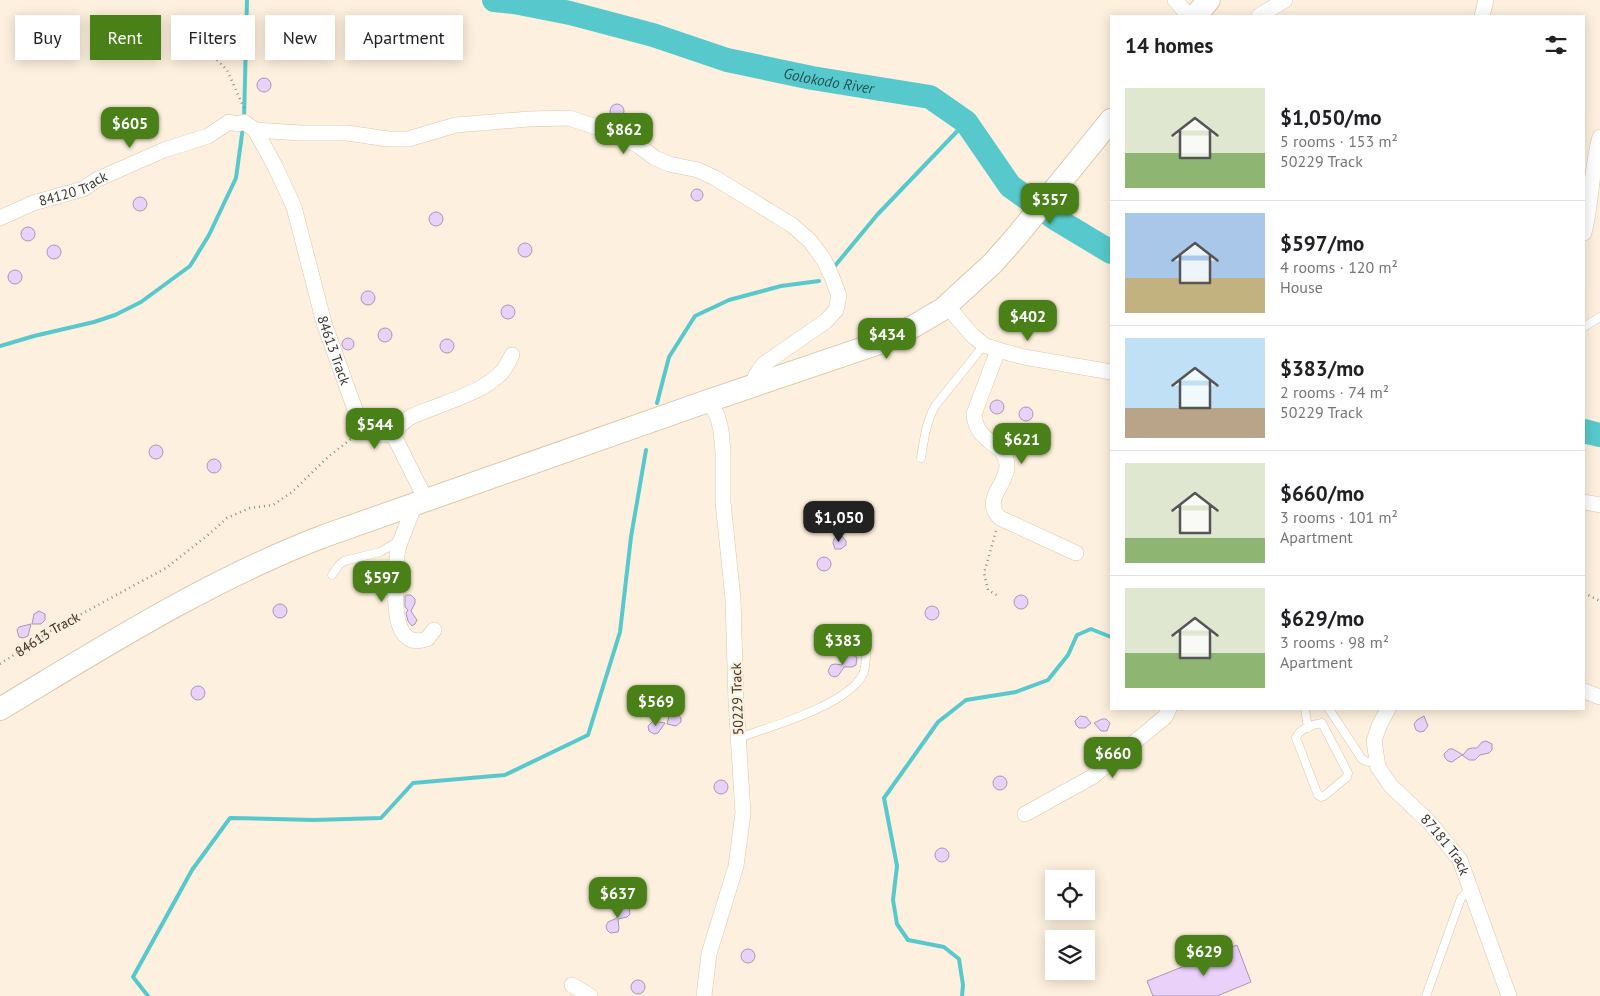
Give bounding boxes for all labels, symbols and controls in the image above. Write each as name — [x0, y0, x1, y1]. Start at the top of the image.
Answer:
chip: Buy — [15, 15, 80, 60]
chip: Rent — [90, 15, 161, 60]
chip: Filters — [171, 15, 255, 60]
chip: New — [265, 15, 335, 60]
chip: Apartment — [345, 15, 463, 60]
icon: filters — [1542, 31, 1570, 59]
text: 14 homes — [1125, 32, 1213, 59]
water label: Golokodo River — [782, 63, 876, 98]
text: $1,050/mo — [1280, 104, 1382, 131]
pin: $605 — [100, 106, 160, 149]
icon: home — [1165, 108, 1225, 168]
pin: $862 — [594, 112, 654, 155]
text: $605 — [112, 113, 148, 133]
text: $862 — [606, 119, 642, 139]
text: 5 rooms · 153 m² — [1280, 131, 1398, 151]
text: 50229 Track — [1280, 151, 1363, 171]
street label: 84120 Track — [37, 167, 110, 210]
pin: $357 — [1020, 182, 1080, 225]
text: $357 — [1032, 189, 1068, 209]
text: $597/mo — [1280, 230, 1364, 257]
icon: home — [1165, 233, 1225, 293]
text: 4 rooms · 120 m² — [1280, 257, 1398, 277]
text: House — [1280, 277, 1323, 297]
pin: $402 — [998, 300, 1058, 342]
text: $402 — [1010, 306, 1046, 326]
street label: 84613 Track — [313, 314, 355, 388]
pin: $434 — [857, 318, 917, 360]
text: $434 — [869, 324, 905, 344]
text: $383/mo — [1280, 355, 1364, 382]
icon: home — [1165, 358, 1225, 418]
text: 2 rooms · 74 m² — [1280, 382, 1389, 402]
text: 50229 Track — [1280, 402, 1363, 422]
pin: $544 — [345, 408, 405, 450]
text: $544 — [357, 414, 393, 434]
pin: $621 — [992, 422, 1052, 465]
text: $621 — [1004, 429, 1040, 449]
text: $660/mo — [1280, 480, 1364, 507]
icon: home — [1165, 483, 1225, 543]
pin: $1,050 — [798, 500, 880, 543]
text: $1,050 — [814, 507, 864, 527]
text: 3 rooms · 101 m² — [1280, 507, 1398, 527]
text: Apartment — [1280, 527, 1353, 547]
pin: $597 — [352, 560, 412, 603]
text: $597 — [364, 567, 400, 587]
text: $629/mo — [1280, 605, 1364, 632]
street label: 84613 Track — [12, 608, 83, 661]
icon: home — [1165, 608, 1225, 668]
pin: $383 — [813, 624, 873, 666]
text: $383 — [825, 630, 861, 650]
text: 3 rooms · 98 m² — [1280, 632, 1389, 652]
text: Apartment — [1280, 652, 1353, 672]
street label: 50229 Track — [727, 662, 747, 736]
pin: $569 — [626, 684, 686, 727]
text: $569 — [638, 691, 674, 711]
pin: $660 — [1083, 736, 1143, 779]
text: $660 — [1095, 743, 1131, 763]
street label: 87181 Track — [1417, 810, 1474, 878]
map controls — [1045, 870, 1095, 980]
button: locate — [1045, 870, 1095, 920]
pin: $637 — [588, 876, 648, 919]
text: $637 — [600, 883, 636, 903]
button: layers — [1045, 930, 1095, 980]
pin: $629 — [1174, 934, 1234, 977]
text: $629 — [1186, 941, 1222, 961]

